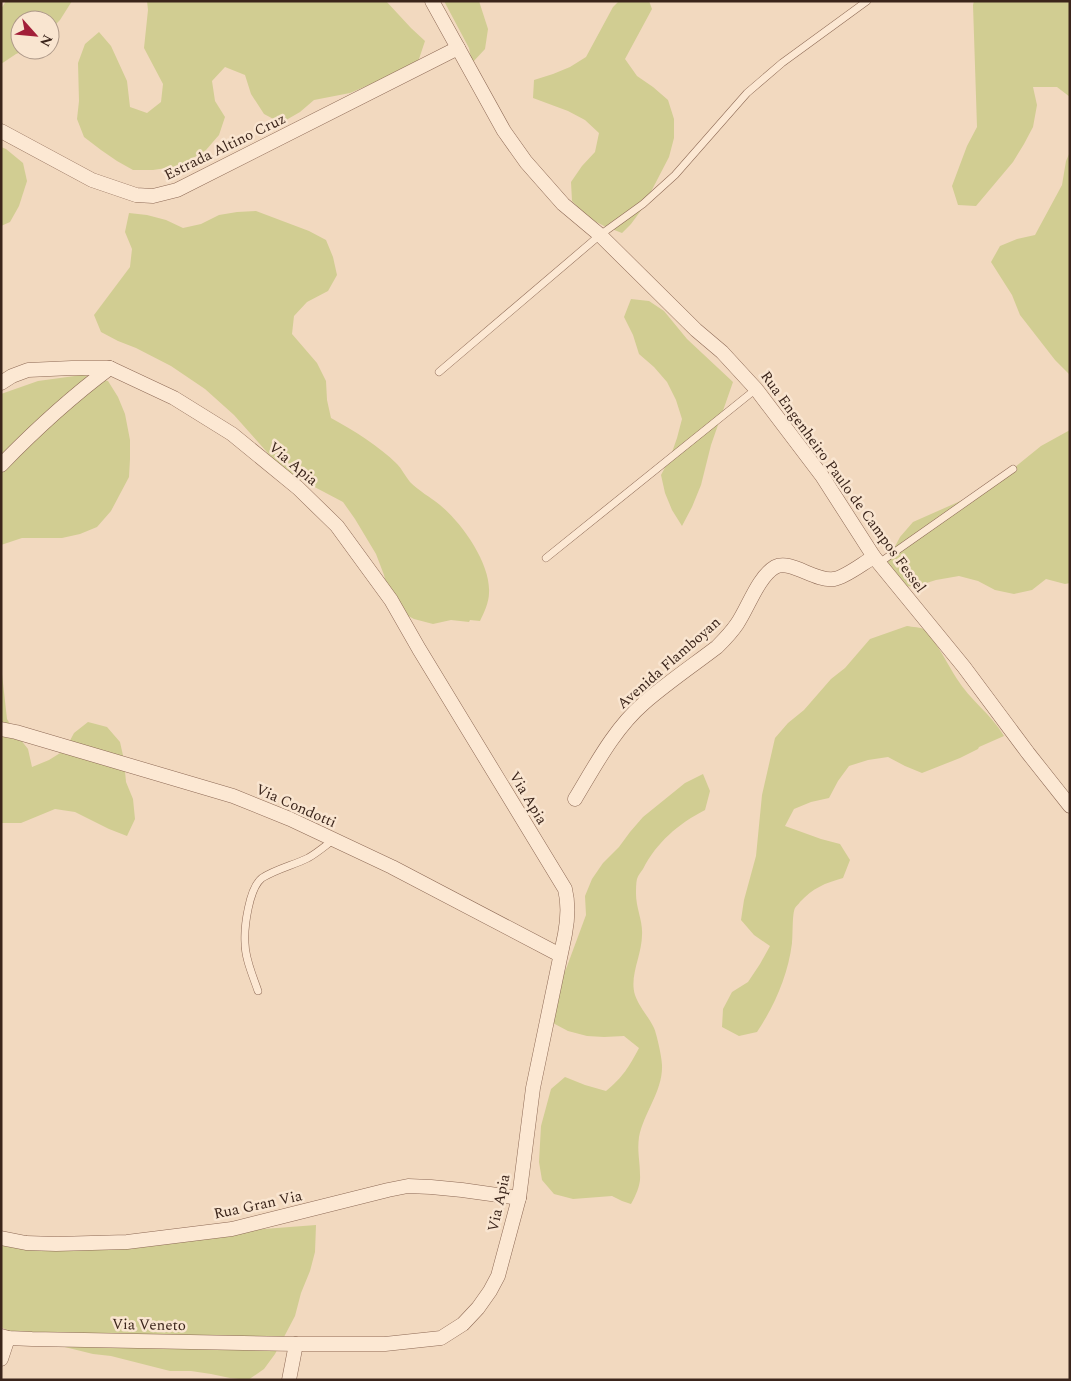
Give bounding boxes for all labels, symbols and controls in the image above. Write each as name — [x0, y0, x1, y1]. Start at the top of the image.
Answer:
north arrow — [10, 10, 60, 60]
text: N — [34, 31, 58, 51]
street label: Estrada Altino Cruz — [160, 107, 290, 187]
street label: Rua Engenheiro Paulo de Campos Fessel — [754, 366, 932, 598]
street label: Via Apia — [263, 436, 323, 492]
street label: Avenida Flamboyan — [612, 611, 726, 715]
street label: Via Apia — [503, 767, 553, 830]
street label: Via Condotti — [252, 778, 340, 834]
street label: Via Apia — [482, 1171, 516, 1234]
street label: Rua Gran Via — [212, 1184, 305, 1226]
street label: Via Veneto — [112, 1313, 186, 1337]

